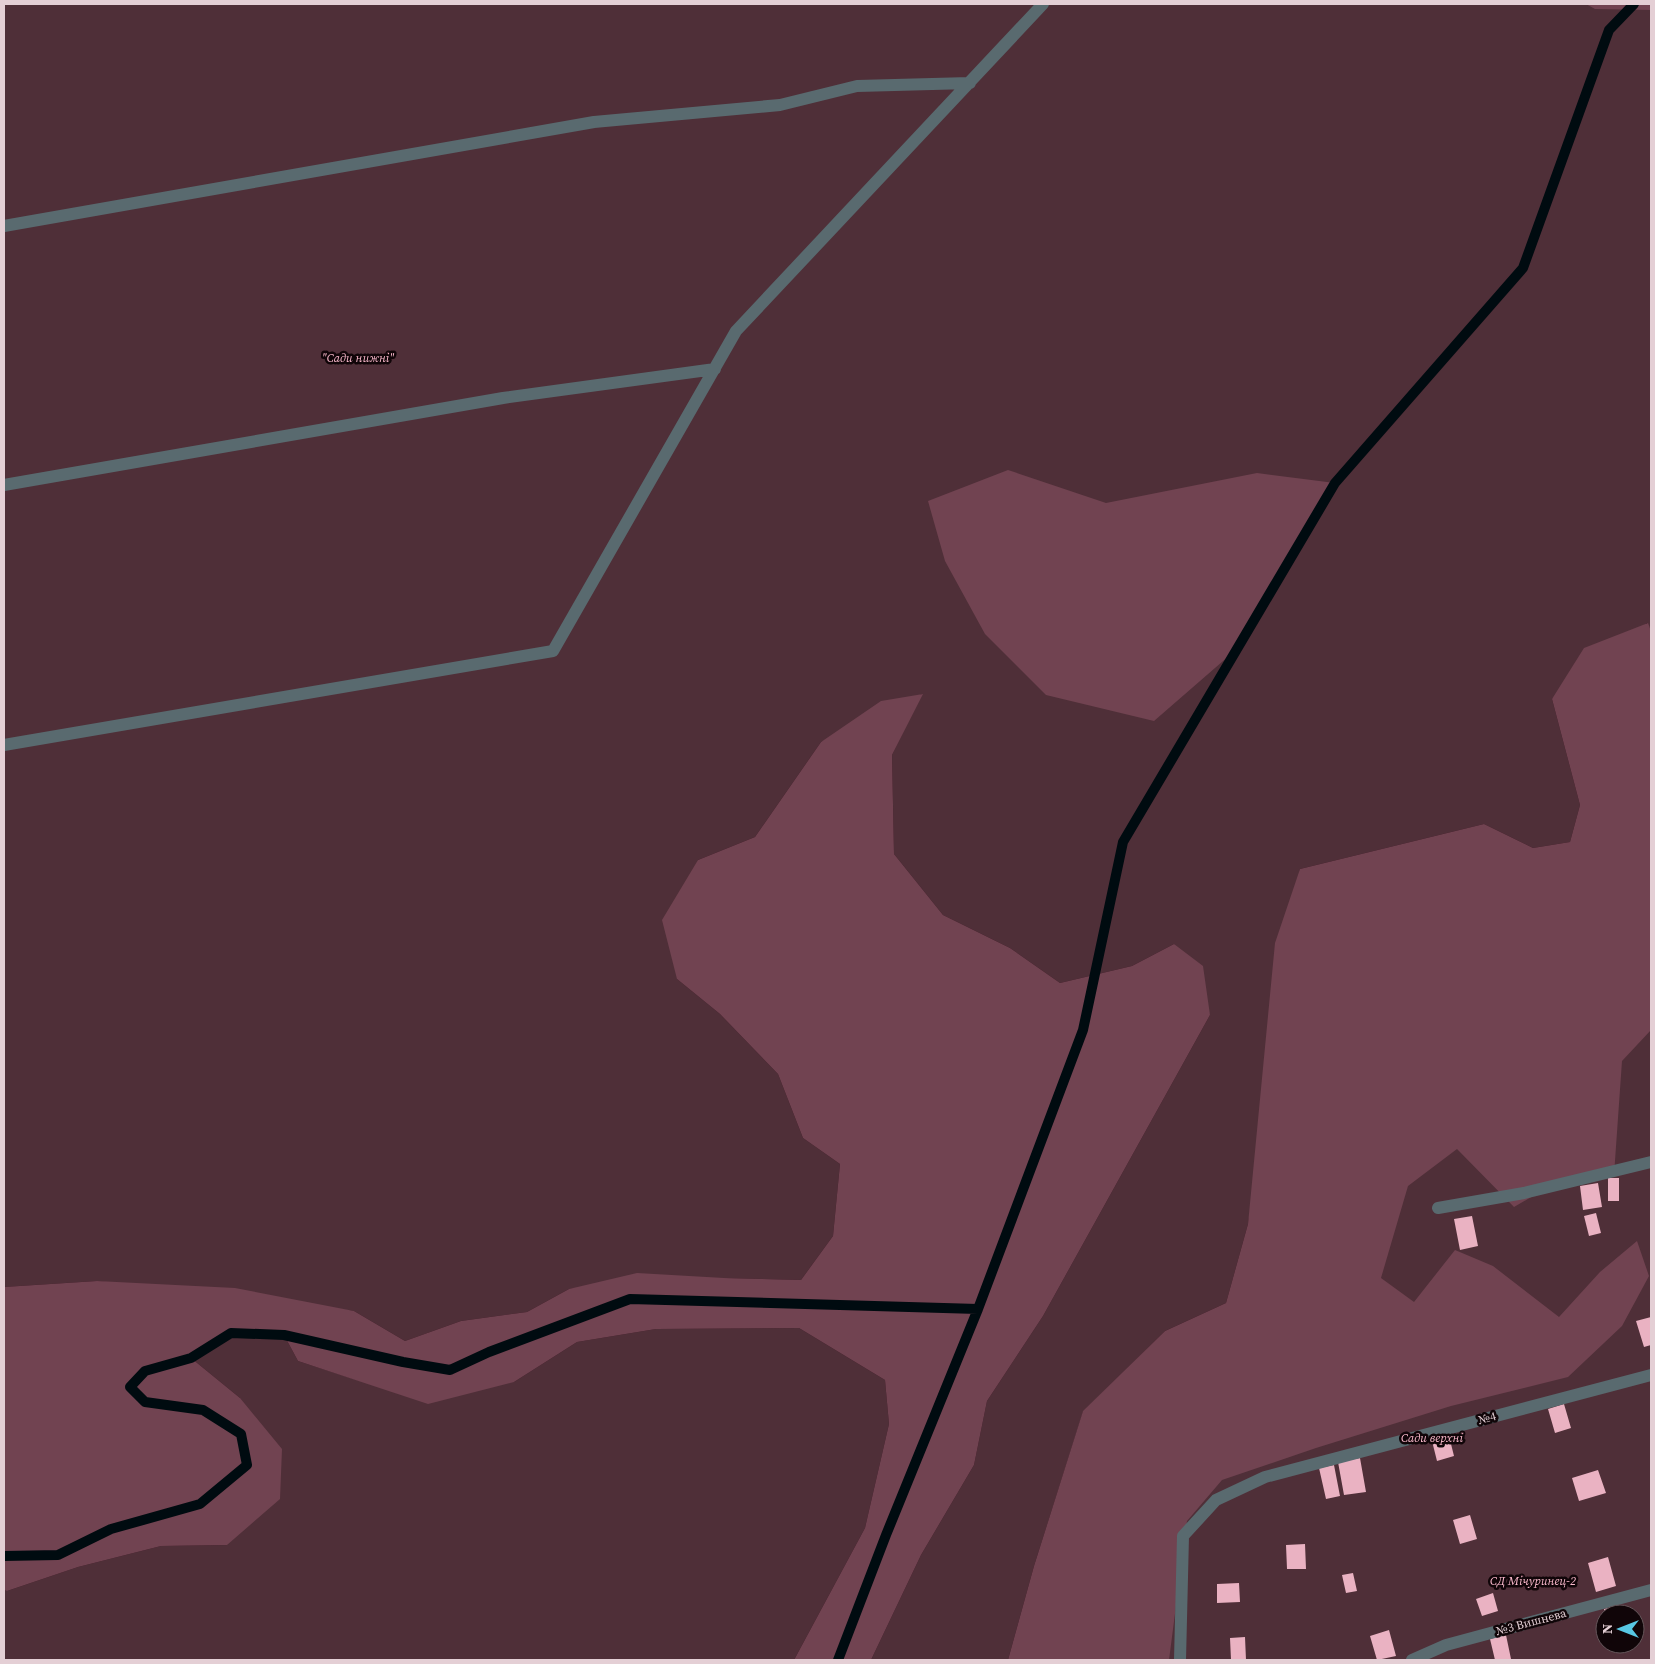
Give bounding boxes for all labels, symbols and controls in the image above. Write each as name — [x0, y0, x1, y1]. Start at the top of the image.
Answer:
park label: "Сади нижні" — [322, 350, 394, 366]
street label: №4 — [1476, 1408, 1498, 1428]
park label: Сади верхні — [1401, 1430, 1463, 1446]
park label: СД Мічуринец-2 — [1490, 1573, 1576, 1589]
north arrow — [1595, 1604, 1645, 1654]
street label: №3 Вишнева — [1494, 1605, 1569, 1639]
text: N — [1597, 1624, 1617, 1634]

